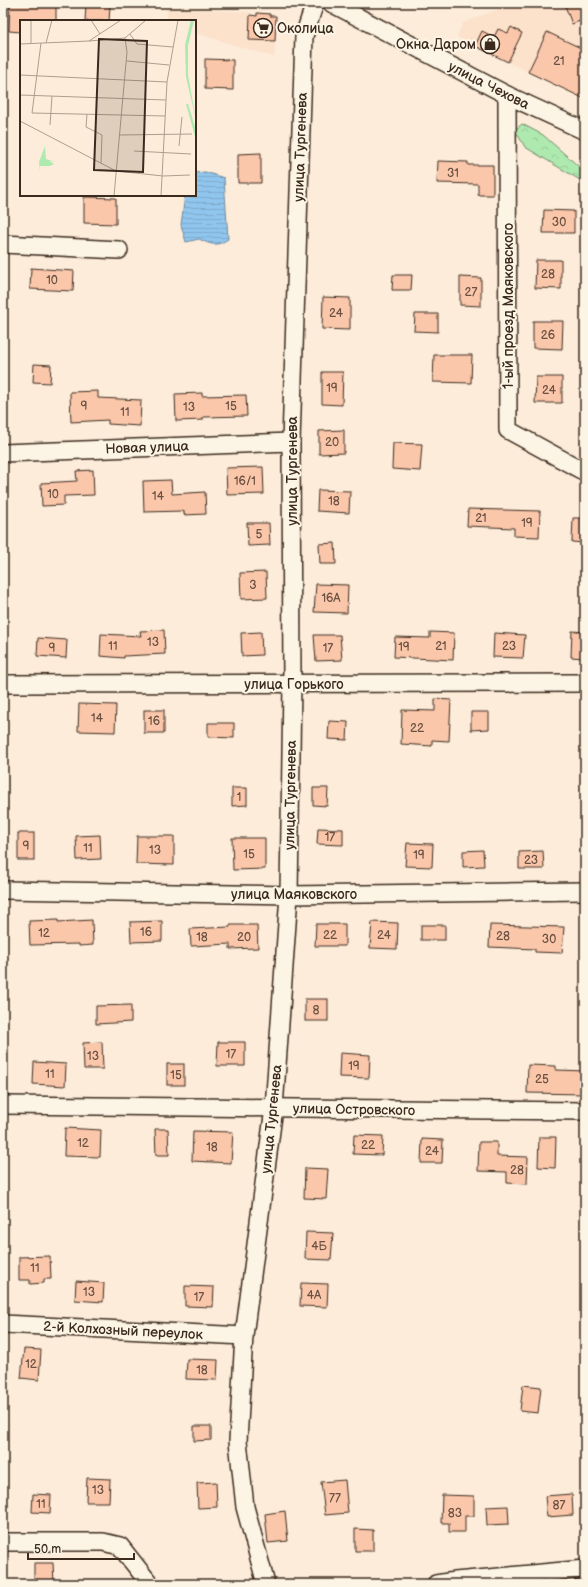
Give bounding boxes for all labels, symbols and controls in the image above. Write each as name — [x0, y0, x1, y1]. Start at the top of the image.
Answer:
supermarket icon: Околица — [252, 17, 274, 39]
inset map — [20, 20, 196, 196]
place label: Околица — [277, 20, 334, 37]
shop icon: Окна Даром — [479, 33, 501, 55]
place label: Окна Даром — [396, 36, 476, 53]
house number: 21 — [553, 54, 565, 69]
street label: улица Чехова — [445, 58, 533, 113]
street label: улица Тургенева — [290, 91, 311, 202]
house number: 31 — [447, 166, 459, 181]
house number: 30 — [552, 215, 566, 230]
street label: 1-ый проезд Маяковского — [500, 223, 517, 389]
house number: 28 — [541, 267, 555, 282]
house number: 10 — [46, 273, 58, 288]
house number: 27 — [465, 285, 478, 300]
house number: 24 — [329, 306, 344, 321]
house number: 26 — [541, 328, 555, 343]
house number: 19 — [326, 381, 338, 396]
house number: 24 — [542, 383, 557, 398]
house number: 9 — [81, 399, 88, 414]
house number: 15 — [225, 399, 237, 414]
house number: 13 — [183, 400, 195, 415]
house number: 11 — [120, 405, 130, 420]
street label: улица Тургенева — [284, 415, 301, 526]
house number: 20 — [325, 435, 339, 450]
street label: Новая улица — [105, 438, 190, 457]
house number: 16/1 — [234, 474, 256, 489]
house number: 10 — [47, 487, 59, 502]
house number: 14 — [152, 489, 165, 504]
house number: 18 — [328, 494, 340, 509]
house number: 21 — [475, 511, 487, 526]
house number: 19 — [521, 516, 533, 531]
house number: 5 — [256, 527, 263, 542]
house number: 3 — [249, 578, 257, 593]
house number: 16А — [321, 591, 341, 606]
house number: 13 — [147, 635, 159, 650]
house number: 11 — [108, 639, 118, 654]
house number: 21 — [435, 639, 447, 654]
house number: 23 — [502, 639, 516, 654]
house number: 19 — [398, 640, 410, 655]
house number: 9 — [49, 641, 56, 656]
house number: 17 — [323, 641, 333, 656]
street label: улица Горького — [244, 676, 344, 693]
house number: 14 — [91, 711, 104, 726]
house number: 16 — [148, 714, 160, 729]
house number: 22 — [410, 721, 424, 736]
street label: улица Тургенева — [281, 739, 300, 850]
house number: 1 — [237, 790, 241, 805]
house number: 17 — [325, 830, 335, 845]
house number: 9 — [23, 839, 30, 854]
house number: 11 — [83, 841, 93, 856]
house number: 13 — [149, 843, 161, 858]
house number: 15 — [243, 847, 255, 862]
house number: 19 — [413, 848, 425, 863]
house number: 23 — [524, 853, 538, 868]
street label: улица Маяковского — [231, 886, 357, 903]
house number: 16 — [140, 925, 152, 940]
house number: 12 — [38, 926, 50, 941]
house number: 22 — [323, 928, 337, 943]
house number: 24 — [377, 928, 392, 943]
house number: 28 — [496, 929, 510, 944]
house number: 18 — [196, 930, 208, 945]
house number: 20 — [237, 930, 251, 945]
house number: 30 — [542, 932, 556, 947]
house number: 8 — [313, 1003, 320, 1018]
house number: 17 — [226, 1047, 236, 1062]
house number: 13 — [87, 1049, 99, 1064]
house number: 19 — [348, 1059, 360, 1074]
street label: улица Тургенева — [257, 1063, 286, 1174]
house number: 11 — [45, 1067, 55, 1082]
house number: 15 — [170, 1068, 182, 1083]
house number: 25 — [535, 1072, 549, 1087]
street label: улица Островского — [293, 1100, 415, 1119]
house number: 12 — [77, 1136, 89, 1151]
house number: 22 — [361, 1138, 375, 1153]
house number: 18 — [206, 1140, 218, 1155]
house number: 24 — [425, 1144, 440, 1159]
house number: 28 — [510, 1163, 524, 1178]
house number: 4Б — [311, 1239, 327, 1254]
house number: 11 — [30, 1261, 40, 1276]
house number: 13 — [83, 1285, 95, 1300]
house number: 4А — [307, 1288, 322, 1303]
house number: 17 — [194, 1290, 204, 1305]
street label: 2-й Колхозный переулок — [43, 1318, 204, 1343]
house number: 12 — [25, 1357, 37, 1372]
house number: 18 — [196, 1363, 208, 1378]
house number: 13 — [92, 1483, 104, 1498]
house number: 77 — [329, 1491, 341, 1506]
house number: 11 — [36, 1497, 46, 1512]
house number: 87 — [553, 1498, 566, 1513]
house number: 83 — [448, 1506, 462, 1521]
scale bar — [28, 1535, 134, 1561]
text: 50 m — [34, 1542, 61, 1557]

